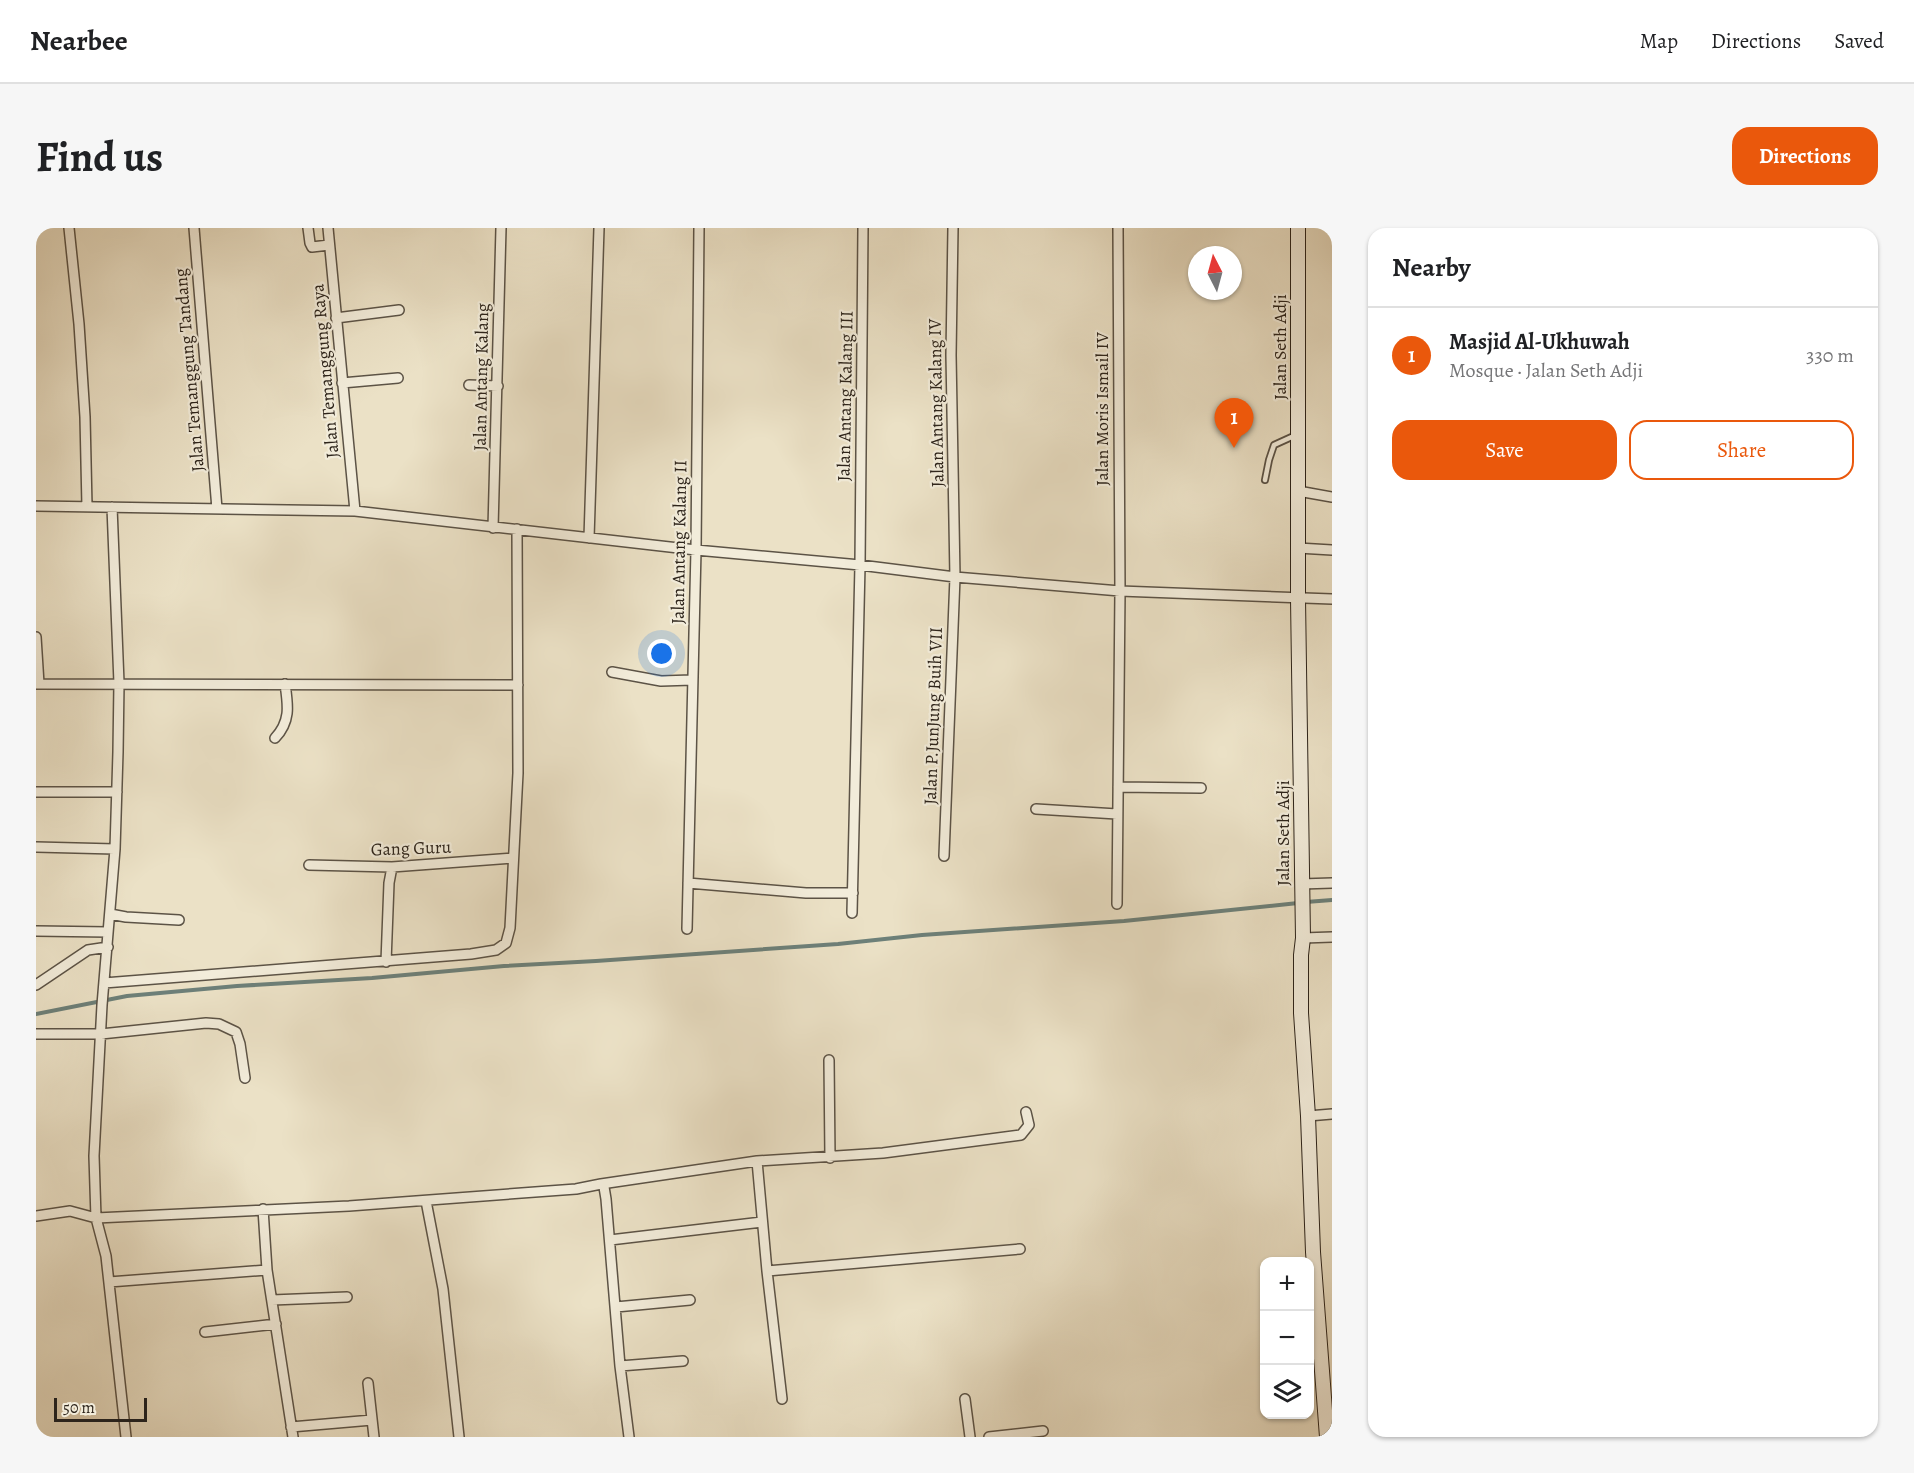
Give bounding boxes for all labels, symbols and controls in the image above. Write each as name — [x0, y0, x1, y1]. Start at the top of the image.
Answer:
text: Nearbee — [30, 22, 128, 60]
text: Map — [1640, 27, 1678, 55]
text: Directions — [1711, 27, 1801, 55]
text: Saved — [1834, 27, 1884, 55]
button: Directions — [1732, 127, 1878, 185]
text: Find us — [36, 128, 163, 185]
north arrow — [1188, 246, 1242, 300]
text: Nearby — [1392, 250, 1471, 285]
street label: Jalan Temanggung Tandang — [168, 267, 210, 473]
street label: Jalan Temanggung Raya — [305, 282, 345, 459]
street label: Jalan Seth Adji — [1268, 294, 1292, 400]
street label: Jalan Antang Kalang — [468, 303, 494, 451]
street label: Jalan Antang Kalang III — [832, 310, 858, 482]
street label: Jalan Antang Kalang IV — [923, 318, 949, 488]
text: Masjid Al-Ukhuwah — [1449, 327, 1630, 357]
street label: Jalan Moris Ismail IV — [1090, 332, 1114, 486]
text: 1 — [1408, 342, 1415, 369]
text: 330 m — [1806, 342, 1854, 369]
text: Mosque · Jalan Seth Adji — [1449, 357, 1643, 384]
pin: 1 — [1214, 398, 1254, 448]
button: Save — [1392, 420, 1617, 480]
button: Share — [1629, 420, 1854, 480]
street label: Jalan Antang Kalang II — [666, 460, 692, 624]
street label: Jalan P.JunJung Buih VII — [918, 627, 948, 805]
your location — [647, 639, 676, 668]
street label: Jalan Seth Adji — [1271, 780, 1295, 886]
street label: Gang Guru — [370, 835, 452, 861]
map controls — [1260, 1257, 1314, 1419]
button: + — [1260, 1257, 1314, 1311]
button: − — [1260, 1311, 1314, 1365]
button: layers — [1260, 1365, 1314, 1419]
scale bar — [54, 1395, 147, 1422]
text: 50 m — [63, 1397, 95, 1419]

